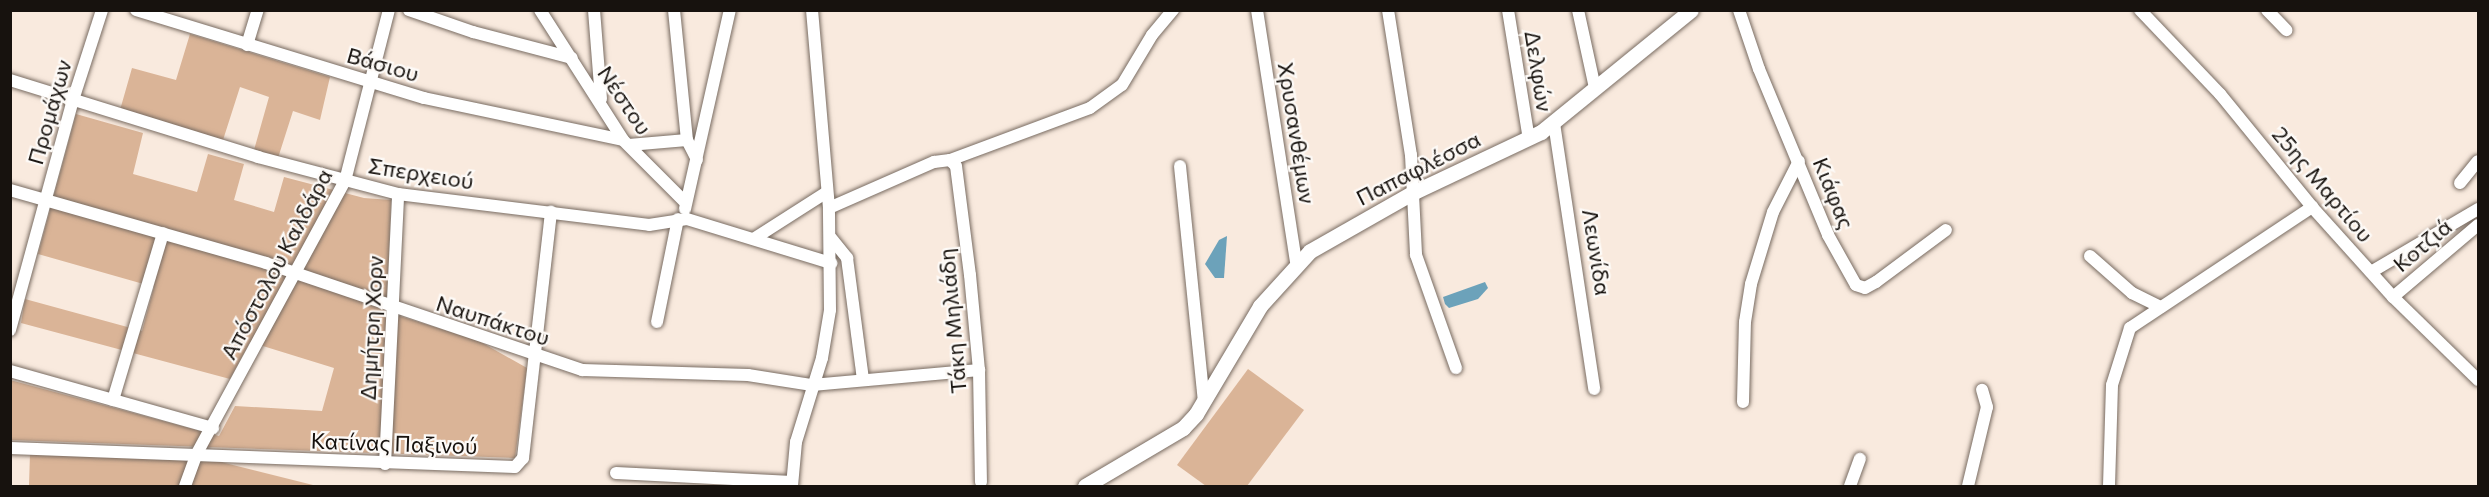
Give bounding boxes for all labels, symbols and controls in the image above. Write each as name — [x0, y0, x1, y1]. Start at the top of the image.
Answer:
street label: Δελφών — [1520, 29, 1558, 113]
street label: Βάσιου — [344, 41, 422, 87]
street label: Προμάχων — [21, 57, 77, 167]
street label: Χρυσανθέμων — [1273, 60, 1321, 206]
street label: Νέστου — [592, 61, 658, 139]
street label: 25ης Μαρτίου — [2267, 121, 2379, 247]
street label: Παπαφλέσσα — [1351, 125, 1485, 211]
street label: Σπερχειού — [367, 152, 475, 194]
street label: Κιάφας — [1808, 153, 1860, 233]
street label: Απόστολου Καλδάρα — [215, 164, 337, 364]
street label: Λεωνίδα — [1577, 207, 1617, 297]
street label: Κοτζιά — [2387, 213, 2457, 277]
street label: Τάκη Μηλιάδη — [933, 247, 971, 395]
street label: Δημήτρη Χορν — [354, 255, 388, 401]
street label: Ναυπάκτου — [433, 289, 553, 351]
street label: Κατίνας Παξινού — [310, 427, 478, 459]

